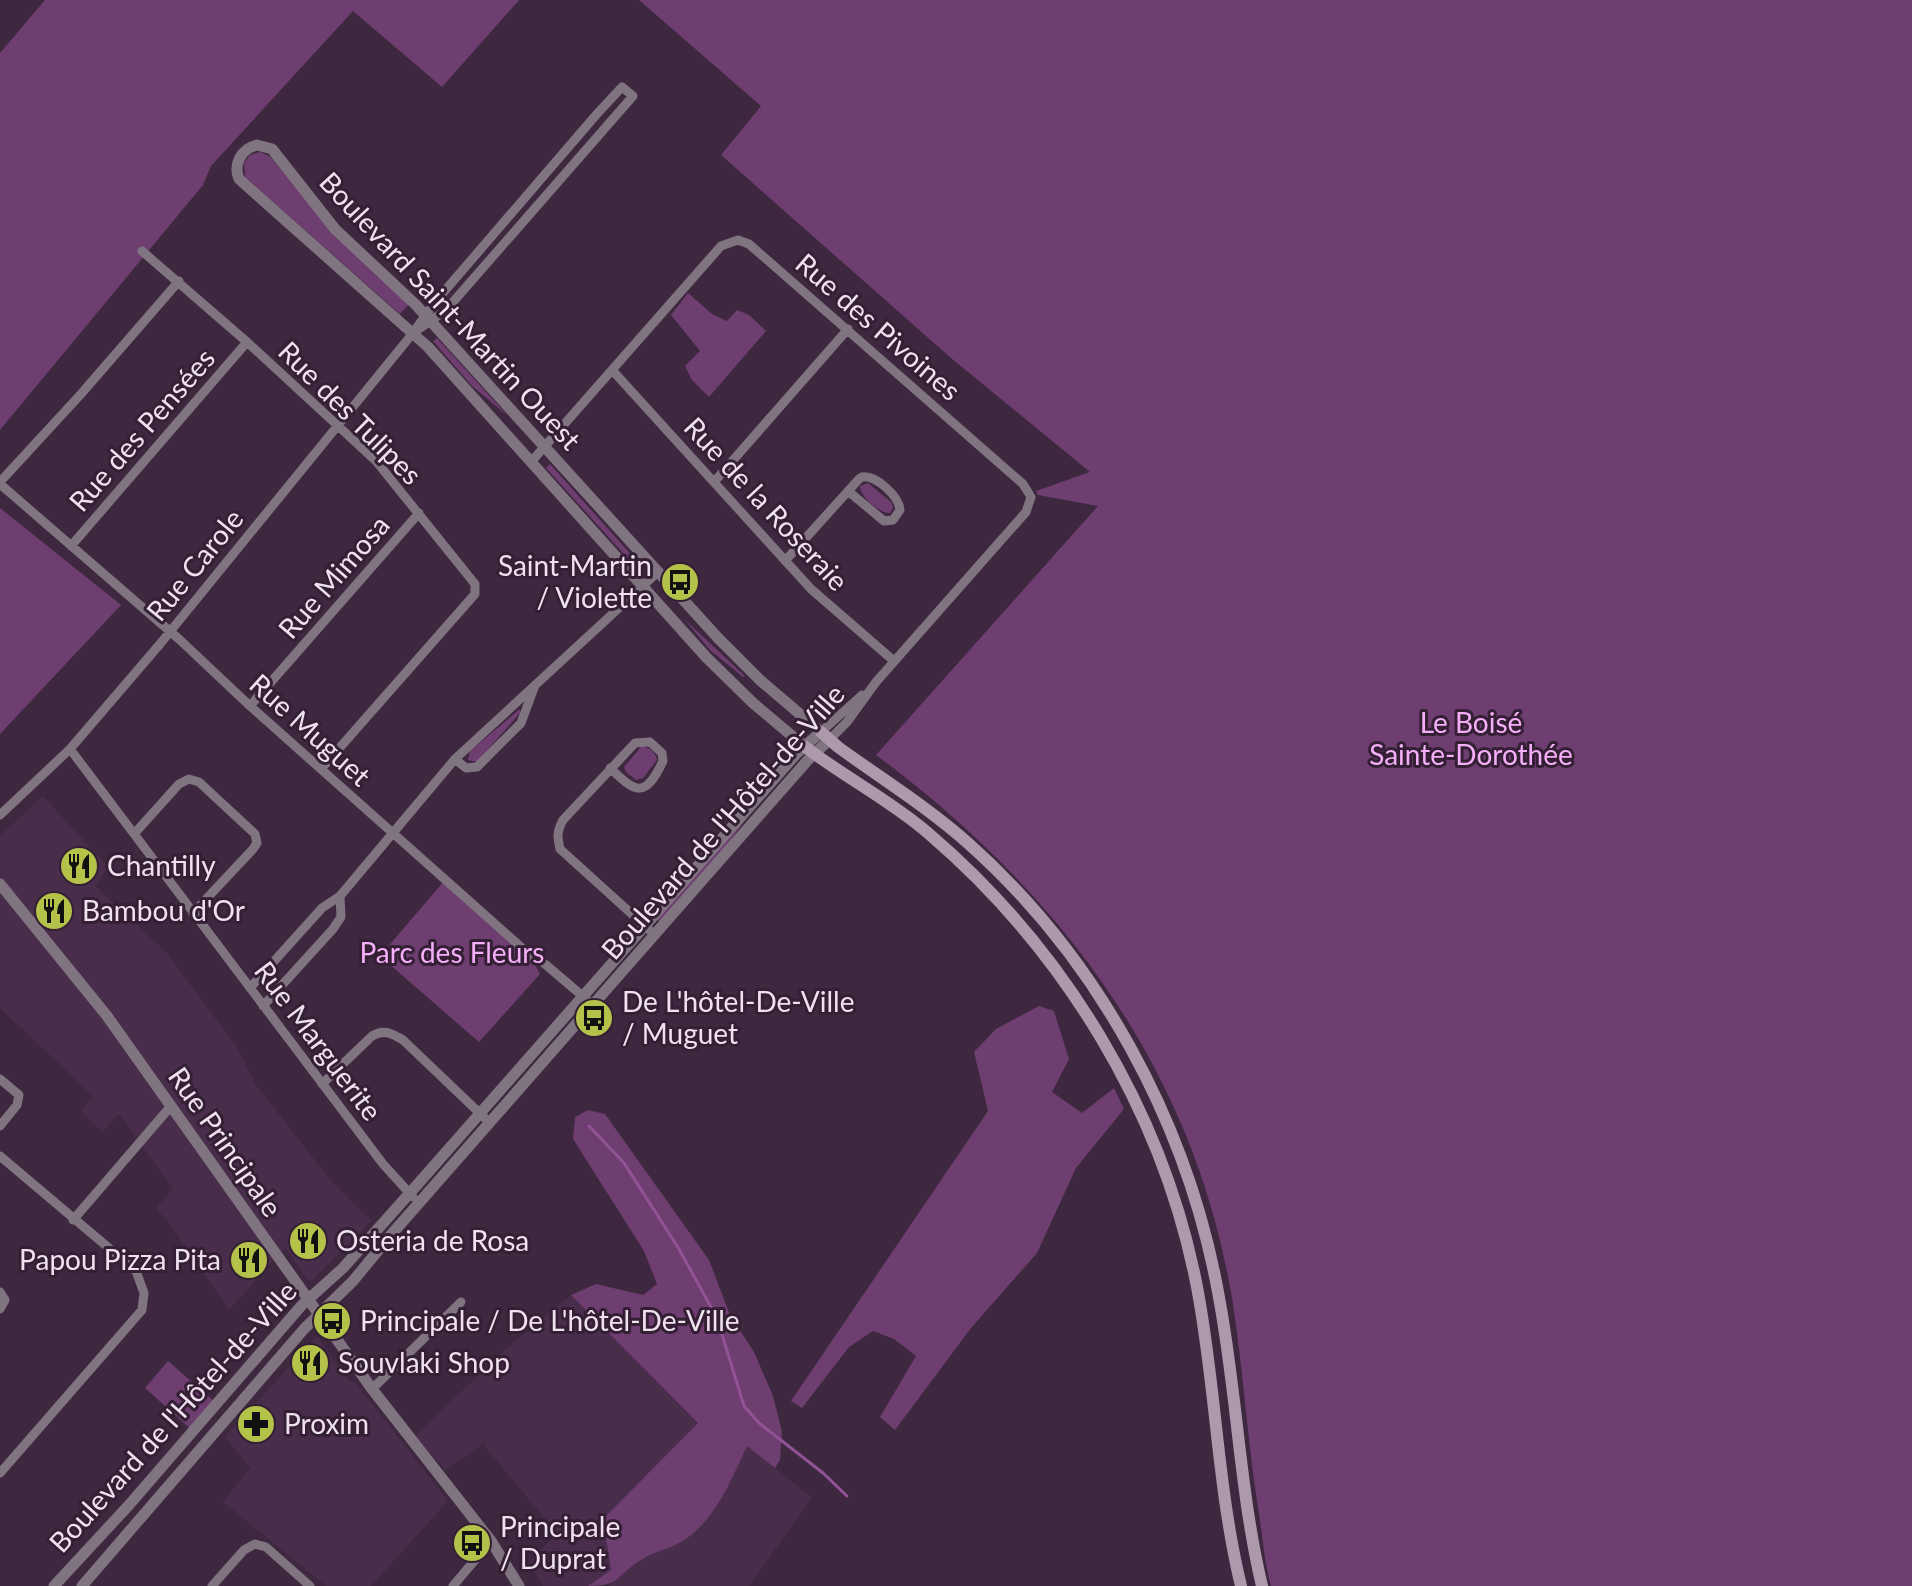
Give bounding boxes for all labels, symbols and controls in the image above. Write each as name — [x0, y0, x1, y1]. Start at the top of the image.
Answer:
street label: Boulevard Saint-Martin Ouest — [313, 165, 588, 456]
street label: Rue des Pivoines — [789, 246, 968, 407]
street label: Rue des Tulipes — [272, 334, 429, 491]
street label: Rue des Pensées — [61, 341, 221, 518]
street label: Rue de la Roseraie — [678, 410, 856, 597]
street label: Rue Carole — [139, 502, 250, 627]
street label: Rue Mimosa — [271, 508, 396, 645]
place label: Saint-Martin / Violette — [498, 548, 652, 614]
bus stop icon: Saint-Martin / Violette — [659, 561, 701, 603]
street label: Rue Muguet — [243, 666, 378, 792]
street label: Boulevard de l'Hôtel-de-Ville — [594, 677, 851, 966]
park label: Le Boisé Sainte-Dorothée — [1369, 705, 1573, 771]
restaurant icon: Chantilly — [58, 845, 100, 887]
place label: Chantilly — [107, 848, 216, 882]
restaurant icon: Bambou d'Or — [33, 890, 75, 932]
place label: Bambou d'Or — [82, 893, 245, 927]
park label: Parc des Fleurs — [359, 935, 545, 969]
street label: Rue Marguerite — [248, 954, 390, 1127]
place label: De L'hôtel-De-Ville / Muguet — [622, 984, 854, 1050]
bus stop icon: De L'hôtel-De-Ville / Muguet — [573, 997, 615, 1039]
street label: Rue Principale — [162, 1060, 290, 1223]
restaurant icon: Osteria de Rosa — [287, 1220, 329, 1262]
place label: Osteria de Rosa — [336, 1223, 529, 1257]
restaurant icon: Papou Pizza Pita — [228, 1239, 270, 1281]
place label: Papou Pizza Pita — [19, 1242, 221, 1276]
street label: Boulevard de l'Hôtel-de-Ville — [42, 1274, 303, 1559]
bus stop icon: Principale / De L'hôtel-De-Ville — [311, 1300, 353, 1342]
place label: Principale / De L'hôtel-De-Ville — [360, 1303, 740, 1337]
restaurant icon: Souvlaki Shop — [289, 1342, 331, 1384]
place label: Souvlaki Shop — [338, 1345, 510, 1379]
pharmacy icon: Proxim — [235, 1403, 277, 1445]
place label: Proxim — [284, 1406, 369, 1440]
place label: Principale / Duprat — [500, 1509, 620, 1575]
bus stop icon: Principale / Duprat — [451, 1522, 493, 1564]

